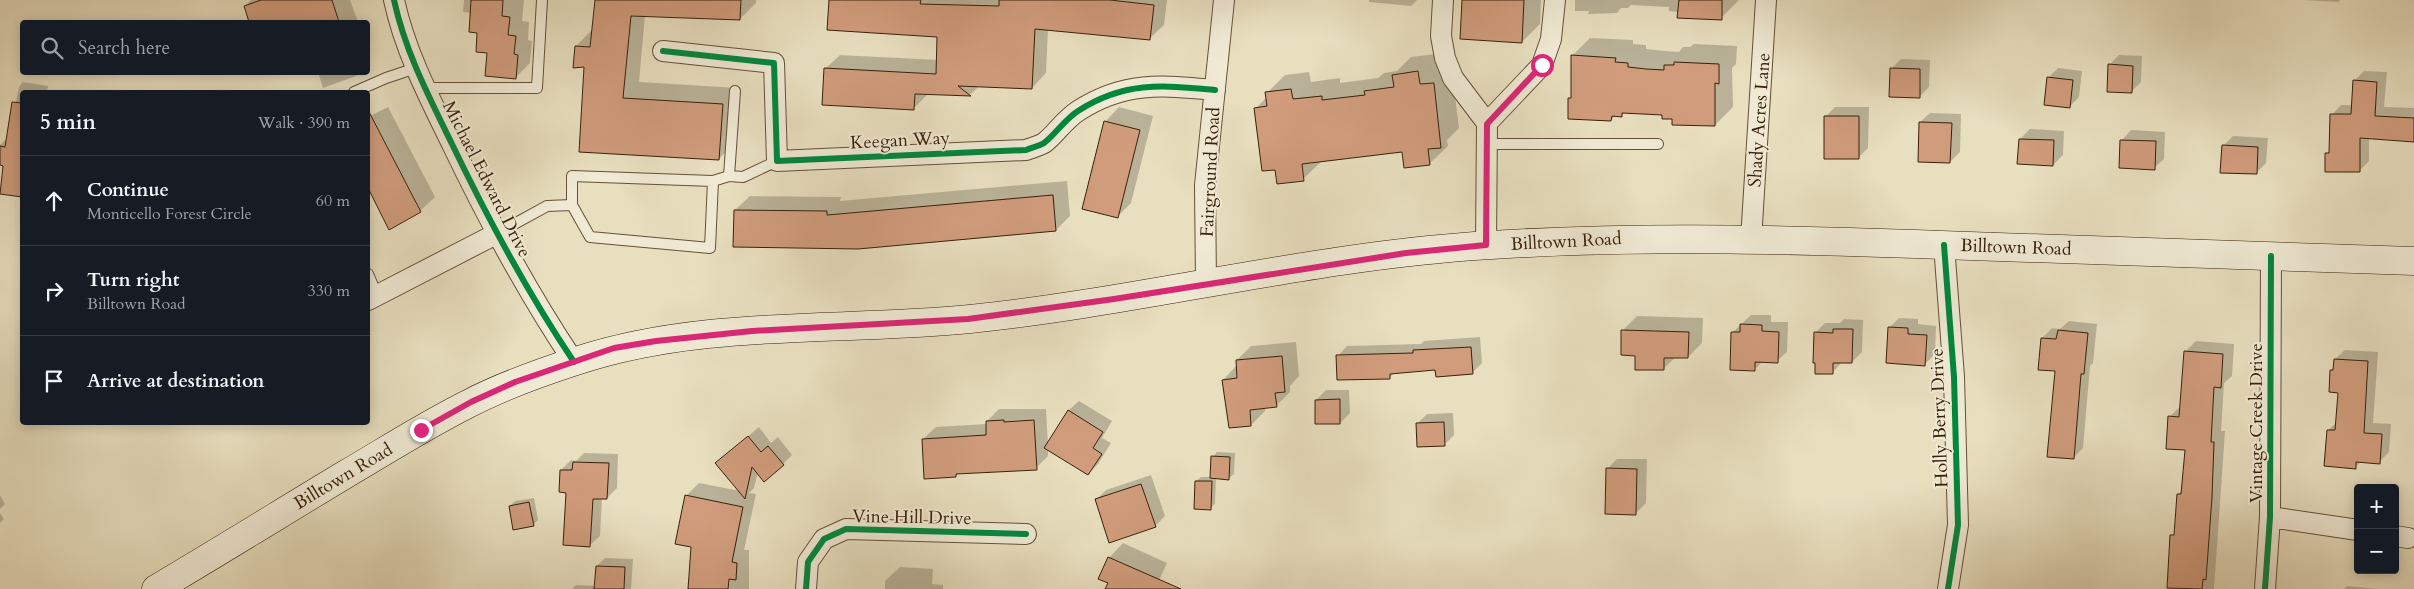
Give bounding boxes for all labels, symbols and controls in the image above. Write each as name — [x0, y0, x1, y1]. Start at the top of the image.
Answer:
search box — [20, 20, 370, 75]
icon: search — [38, 34, 66, 62]
text: Search here — [78, 35, 170, 61]
street label: Shady Acres Lane — [1742, 52, 1777, 188]
route start — [1531, 54, 1554, 77]
street label: Michael Edward Drive — [436, 97, 537, 262]
street label: Fairground Road — [1195, 106, 1226, 238]
text: 5 min — [40, 108, 96, 137]
text: Walk · 390 m — [258, 112, 350, 134]
street label: Keegan Way — [850, 125, 951, 156]
text: Continue — [87, 177, 169, 203]
icon: ahead — [40, 187, 68, 215]
text: 60 m — [316, 190, 350, 212]
text: Monticello Forest Circle — [87, 203, 252, 225]
street label: Billtown Road — [1510, 226, 1622, 257]
street label: Billtown Road — [1960, 233, 2072, 262]
text: Turn right — [87, 267, 179, 293]
icon: right — [40, 277, 68, 305]
text: 330 m — [308, 280, 350, 302]
text: Billtown Road — [87, 293, 186, 315]
street label: Vintage Creek Drive — [2244, 343, 2269, 503]
street label: Holly Berry Drive — [1925, 348, 1954, 488]
icon: arrive — [40, 367, 68, 395]
text: Arrive at destination — [87, 368, 264, 394]
route end — [410, 419, 433, 442]
street label: Billtown Road — [289, 437, 398, 516]
map controls — [2354, 484, 2399, 574]
button: + — [2354, 484, 2399, 529]
street label: Vine Hill Drive — [852, 504, 972, 531]
button: − — [2354, 529, 2399, 574]

